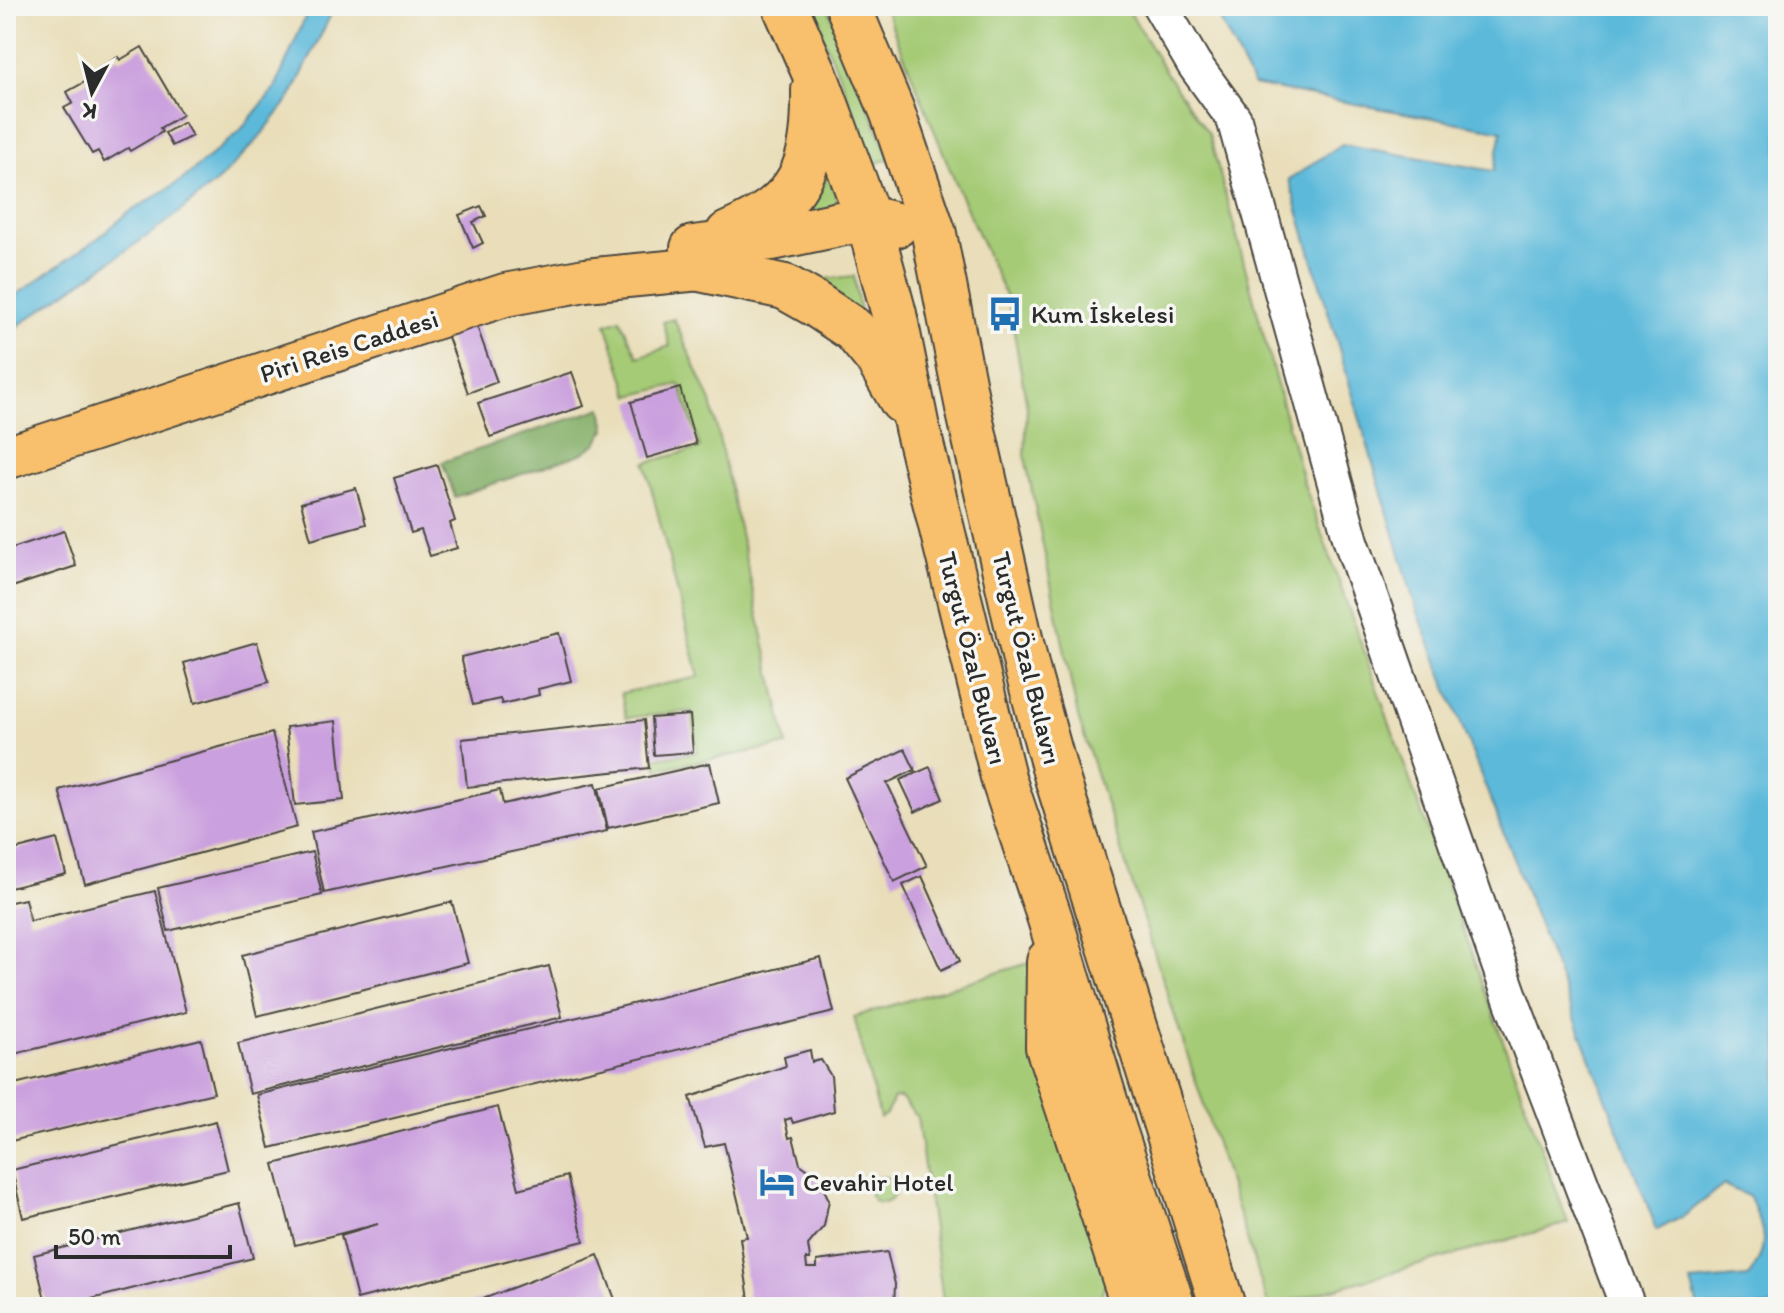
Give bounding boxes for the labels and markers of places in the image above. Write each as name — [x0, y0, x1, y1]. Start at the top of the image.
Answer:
bus stop icon: Kum İskelesi — [986, 295, 1024, 333]
place label: Kum İskelesi — [1031, 298, 1175, 330]
hotel icon: Cevahir Hotel — [758, 1163, 796, 1201]
place label: Cevahir Hotel — [803, 1166, 954, 1198]

